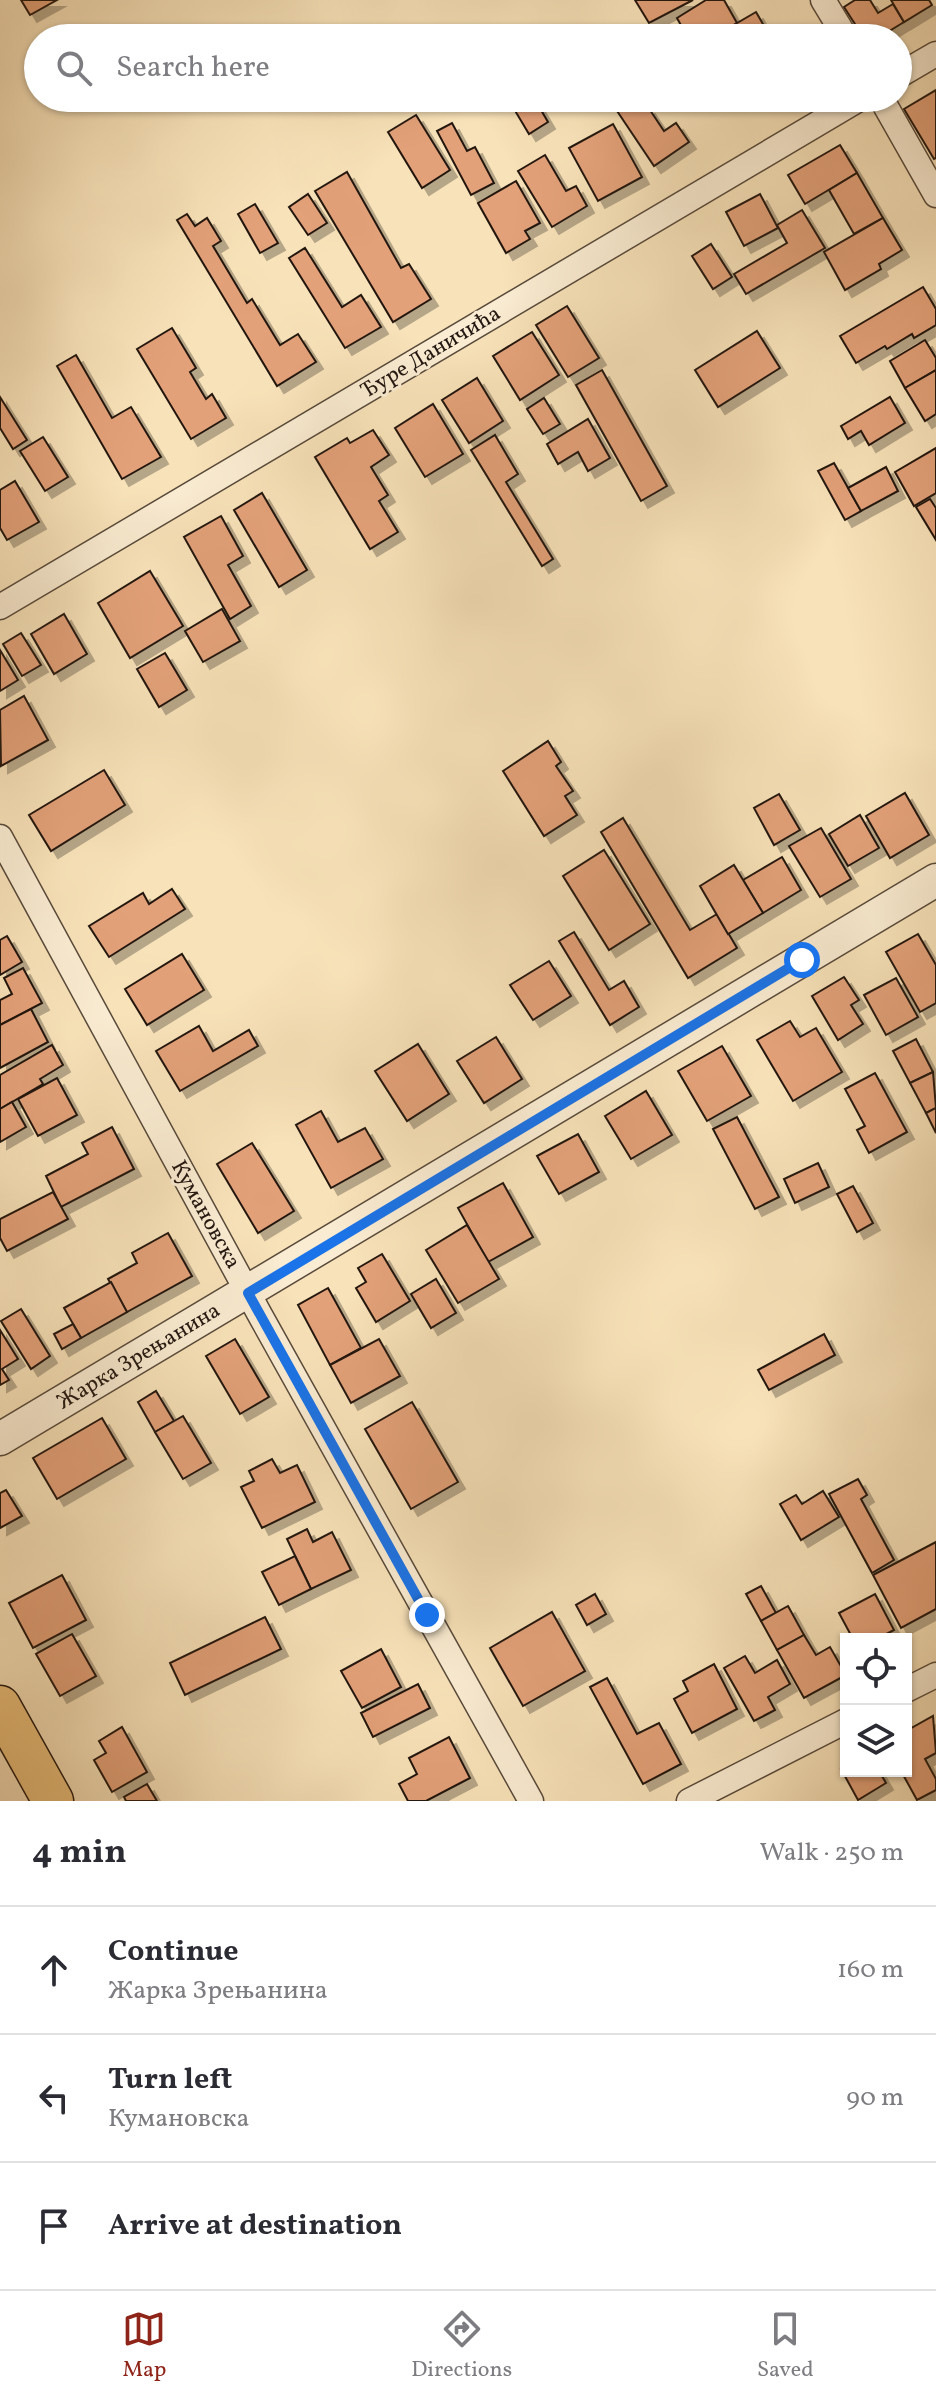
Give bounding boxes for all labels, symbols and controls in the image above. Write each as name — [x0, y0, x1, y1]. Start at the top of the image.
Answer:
search box — [24, 24, 912, 112]
icon: search — [52, 46, 96, 90]
text: Search here — [116, 47, 270, 89]
street label: Ђуре Даничића — [355, 299, 507, 407]
route start — [784, 942, 820, 978]
street label: Кумановска — [162, 1155, 248, 1275]
street label: Жарка Зрењанина — [51, 1296, 227, 1418]
route end — [409, 1597, 445, 1633]
map controls — [840, 1633, 912, 1777]
button: locate — [840, 1633, 912, 1705]
button: layers — [840, 1705, 912, 1777]
text: 4 min — [32, 1830, 127, 1877]
text: Walk · 250 m — [760, 1835, 904, 1871]
text: Continue — [108, 1931, 239, 1973]
icon: ahead — [32, 1948, 76, 1992]
text: 160 m — [837, 1952, 904, 1988]
text: Жарка Зрењанина — [108, 1973, 328, 2009]
text: Turn left — [108, 2059, 232, 2101]
icon: left — [32, 2076, 76, 2120]
text: 90 m — [846, 2080, 904, 2116]
text: Кумановска — [108, 2101, 249, 2137]
icon: arrive — [32, 2204, 76, 2248]
text: Arrive at destination — [108, 2205, 402, 2247]
tab: Map — [122, 2307, 166, 2386]
tab: Directions — [411, 2307, 512, 2386]
tab: Saved — [757, 2307, 814, 2386]

